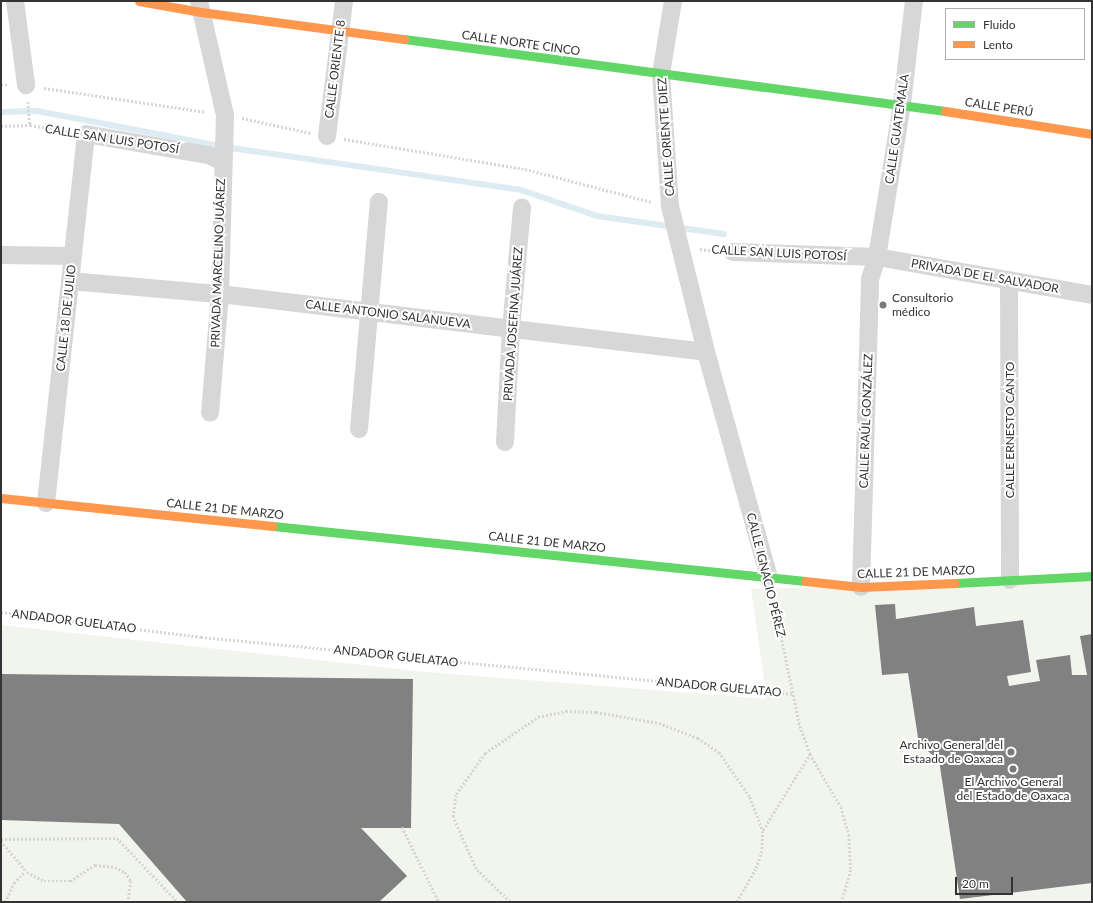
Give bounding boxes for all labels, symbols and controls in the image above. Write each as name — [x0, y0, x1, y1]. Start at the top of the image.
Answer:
legend — [945, 8, 1085, 60]
text: Fluido — [983, 17, 1016, 32]
street label: CALLE ORIENTE 8 — [322, 19, 348, 119]
street label: CALLE NORTE CINCO — [461, 28, 581, 58]
text: Lento — [983, 37, 1013, 52]
street label: CALLE GUATEMALA — [882, 73, 912, 185]
street label: CALLE ORIENTE DIEZ — [655, 77, 677, 197]
street label: CALLE PERÚ — [964, 94, 1034, 120]
street label: CALLE SAN LUIS POTOSÍ — [44, 121, 180, 157]
street label: PRIVADA MARCELINO JUÁREZ — [208, 178, 228, 348]
street label: CALLE SAN LUIS POTOSÍ — [711, 242, 847, 264]
street label: PRIVADA JOSEFINA JUÁREZ — [500, 246, 526, 402]
street label: PRIVADA DE EL SALVADOR — [910, 256, 1060, 296]
street label: CALLE 18 DE JULIO — [53, 264, 79, 372]
place label: Consultorio médico — [892, 291, 953, 319]
street label: CALLE ANTONIO SALANUEVA — [304, 297, 472, 331]
marker: Consultorio médico — [877, 299, 889, 311]
street label: CALLE RAÚL GONZÁLEZ — [856, 353, 876, 489]
street label: CALLE ERNESTO CANTO — [1003, 362, 1017, 498]
street label: CALLE 21 DE MARZO — [166, 496, 284, 522]
street label: CALLE IGNACIO PÉREZ — [744, 511, 788, 639]
street label: CALLE 21 DE MARZO — [488, 529, 606, 555]
street label: CALLE 21 DE MARZO — [857, 563, 975, 581]
street label: ANDADOR GUELATAO — [11, 606, 137, 636]
street label: ANDADOR GUELATAO — [333, 642, 459, 670]
street label: ANDADOR GUELATAO — [656, 674, 782, 700]
place label: Archivo General del Estaado de Oaxaca — [899, 738, 1003, 766]
marker: Archivo General del Estaado de Oaxaca — [1006, 747, 1016, 757]
marker: El Archivo General del Estado de Oaxaca — [1008, 764, 1018, 774]
place label: El Archivo General del Estado de Oaxaca — [956, 775, 1070, 803]
scale bar — [957, 869, 1015, 895]
text: 20 m — [962, 876, 989, 891]

